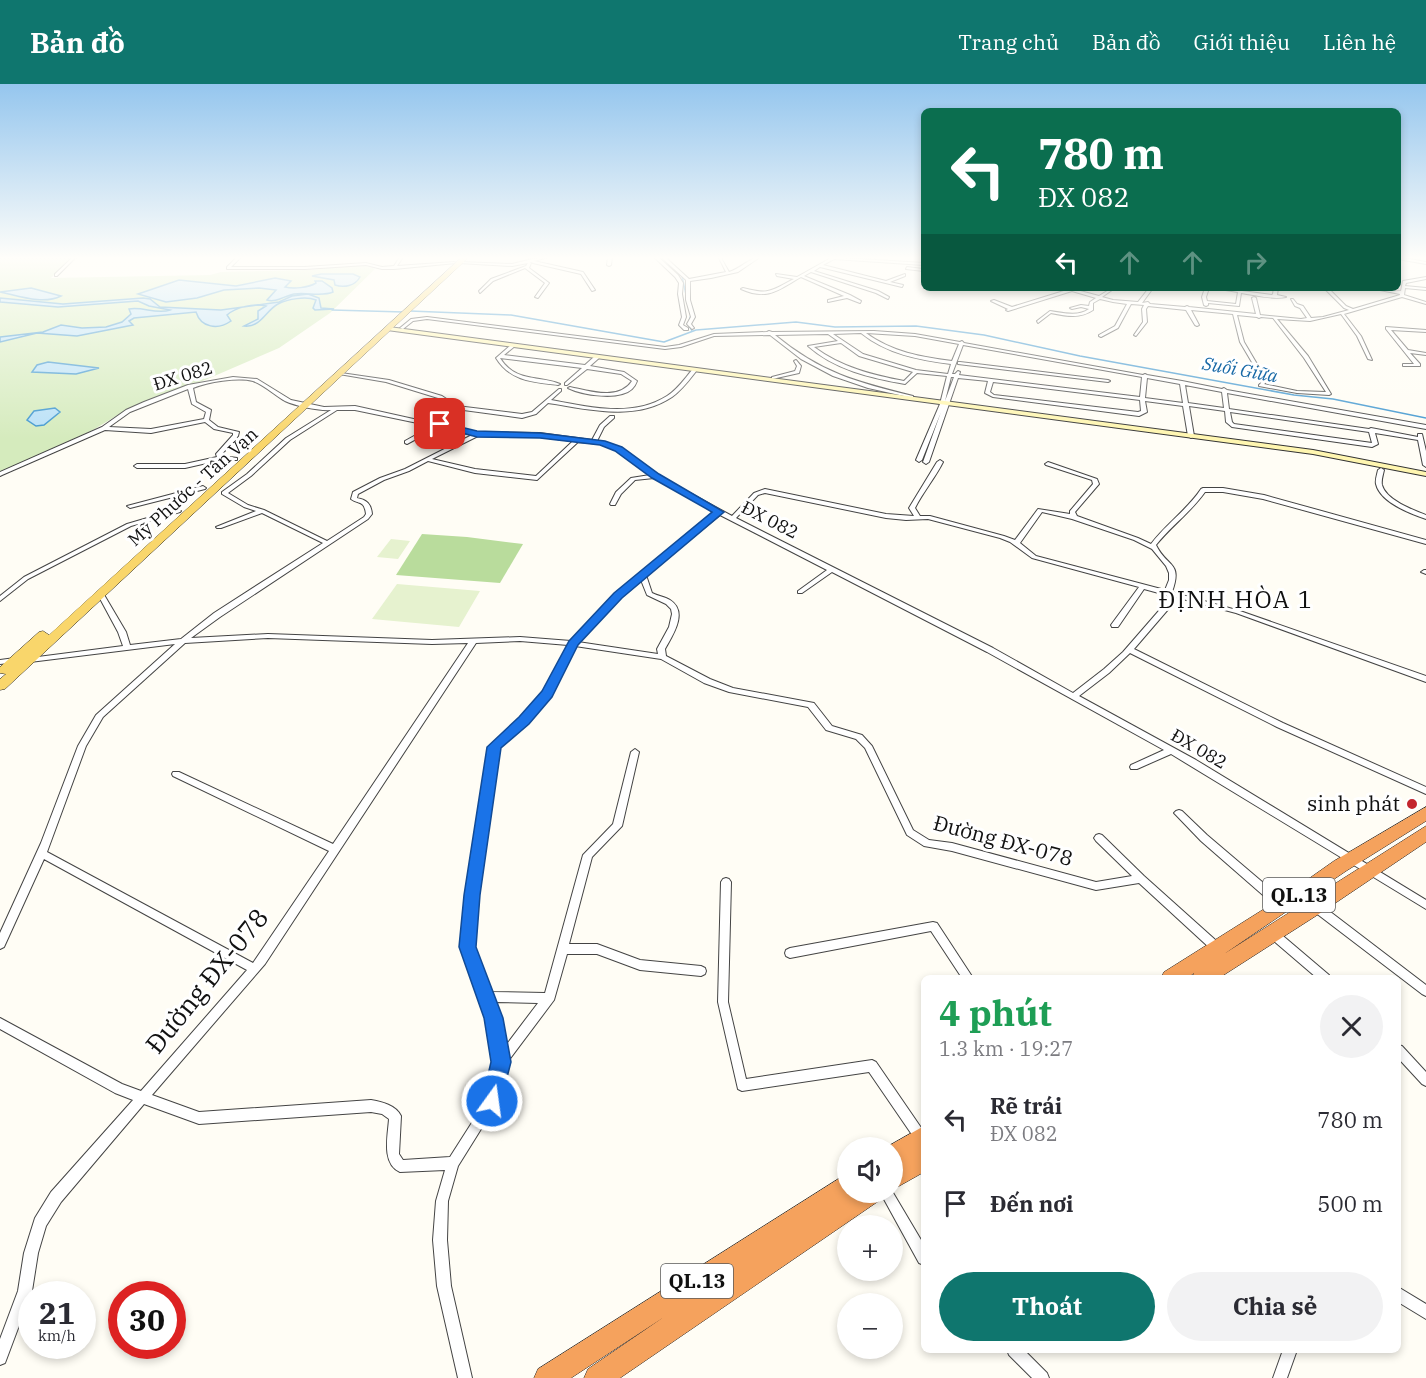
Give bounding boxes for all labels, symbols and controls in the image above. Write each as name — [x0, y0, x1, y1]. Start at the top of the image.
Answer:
text: Bản đồ — [30, 24, 125, 61]
text: Trang chủ — [958, 28, 1059, 56]
text: Bản đồ — [1092, 28, 1161, 56]
text: Giới thiệu — [1194, 28, 1290, 56]
text: Liên hệ — [1323, 28, 1396, 56]
text: 780 m — [1038, 126, 1164, 181]
icon: left — [939, 132, 1017, 210]
text: ĐX 082 — [1038, 179, 1130, 214]
icon: left — [1050, 246, 1083, 279]
icon: ahead — [1113, 246, 1146, 279]
icon: ahead — [1176, 246, 1209, 279]
icon: right — [1239, 246, 1272, 279]
water label: Suối Giữa — [1200, 351, 1280, 387]
street label: ĐX 082 — [150, 356, 215, 395]
pin — [414, 398, 465, 449]
icon: arrive — [423, 407, 456, 440]
street label: Mỹ Phước - Tân Vạn — [123, 422, 262, 551]
street label: ĐX 082 — [738, 495, 803, 544]
district label: ĐỊNH HÒA 1 — [1158, 583, 1314, 615]
street label: ĐX 082 — [1167, 723, 1231, 774]
place label: sinh phát — [1307, 789, 1400, 817]
marker: sinh phát — [1405, 797, 1419, 811]
street label: Đường ĐX-078 — [930, 808, 1076, 872]
road number: QL.13 — [1263, 878, 1335, 912]
street label: Đường ĐX-078 — [137, 901, 275, 1060]
text: 4 phút — [939, 989, 1052, 1036]
button: close — [1320, 995, 1383, 1058]
text: 1.3 km · 19:27 — [939, 1035, 1073, 1062]
position arrow — [460, 1069, 524, 1133]
text: Rẽ trái — [990, 1091, 1062, 1120]
icon: left — [939, 1103, 972, 1136]
text: 780 m — [1317, 1105, 1383, 1134]
text: ĐX 082 — [990, 1120, 1058, 1147]
map controls — [837, 1137, 903, 1359]
button: sound — [837, 1137, 903, 1203]
icon: arrive — [939, 1187, 972, 1220]
text: Đến nơi — [990, 1189, 1073, 1218]
text: 500 m — [1317, 1189, 1383, 1218]
button: + — [837, 1215, 903, 1281]
road number: QL.13 — [661, 1264, 733, 1298]
button: Thoát — [939, 1272, 1155, 1341]
button: Chia sẻ — [1167, 1272, 1383, 1341]
speed limit sign: 30 — [108, 1281, 186, 1359]
text: 21 — [39, 1293, 75, 1332]
button: − — [837, 1293, 903, 1359]
text: km/h — [38, 1326, 76, 1345]

